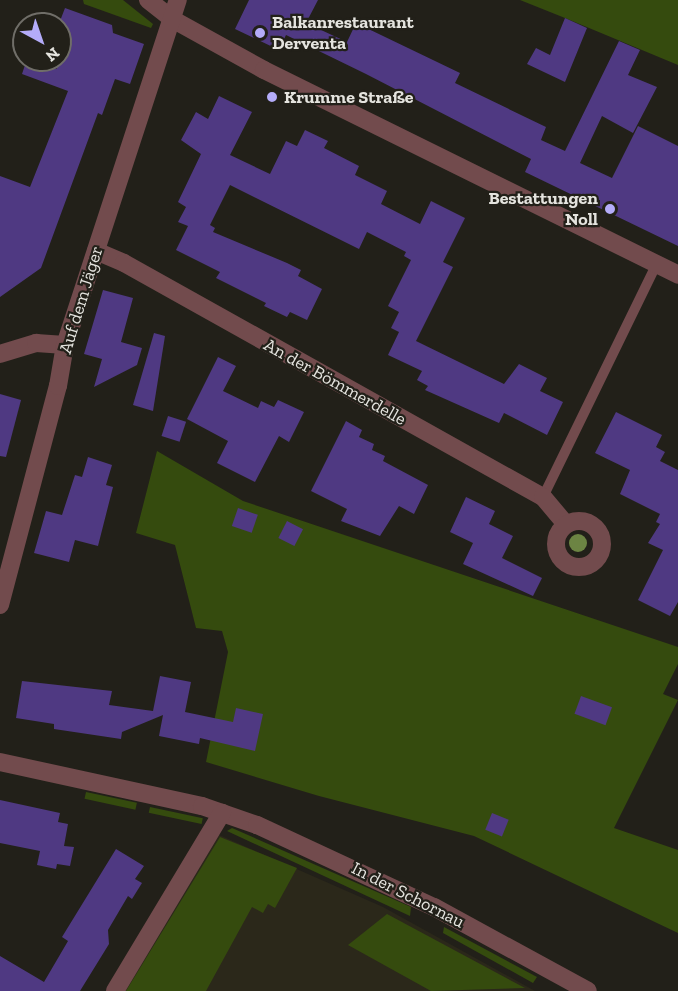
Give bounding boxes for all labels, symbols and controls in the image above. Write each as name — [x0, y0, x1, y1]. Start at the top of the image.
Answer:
north arrow — [12, 12, 72, 72]
place label: Balkanrestaurant Derventa — [272, 12, 414, 54]
marker: Balkanrestaurant Derventa — [253, 26, 267, 40]
text: N — [42, 43, 63, 66]
place label: Krumme Straße — [284, 86, 413, 108]
marker: Krumme Straße — [265, 90, 279, 104]
place label: Bestattungen Noll — [488, 188, 598, 230]
marker: Bestattungen Noll — [603, 202, 617, 216]
street label: Auf dem Jäger — [54, 244, 108, 356]
street label: An der Bömmerdelle — [260, 334, 410, 430]
street label: In der Schornau — [348, 857, 468, 933]

